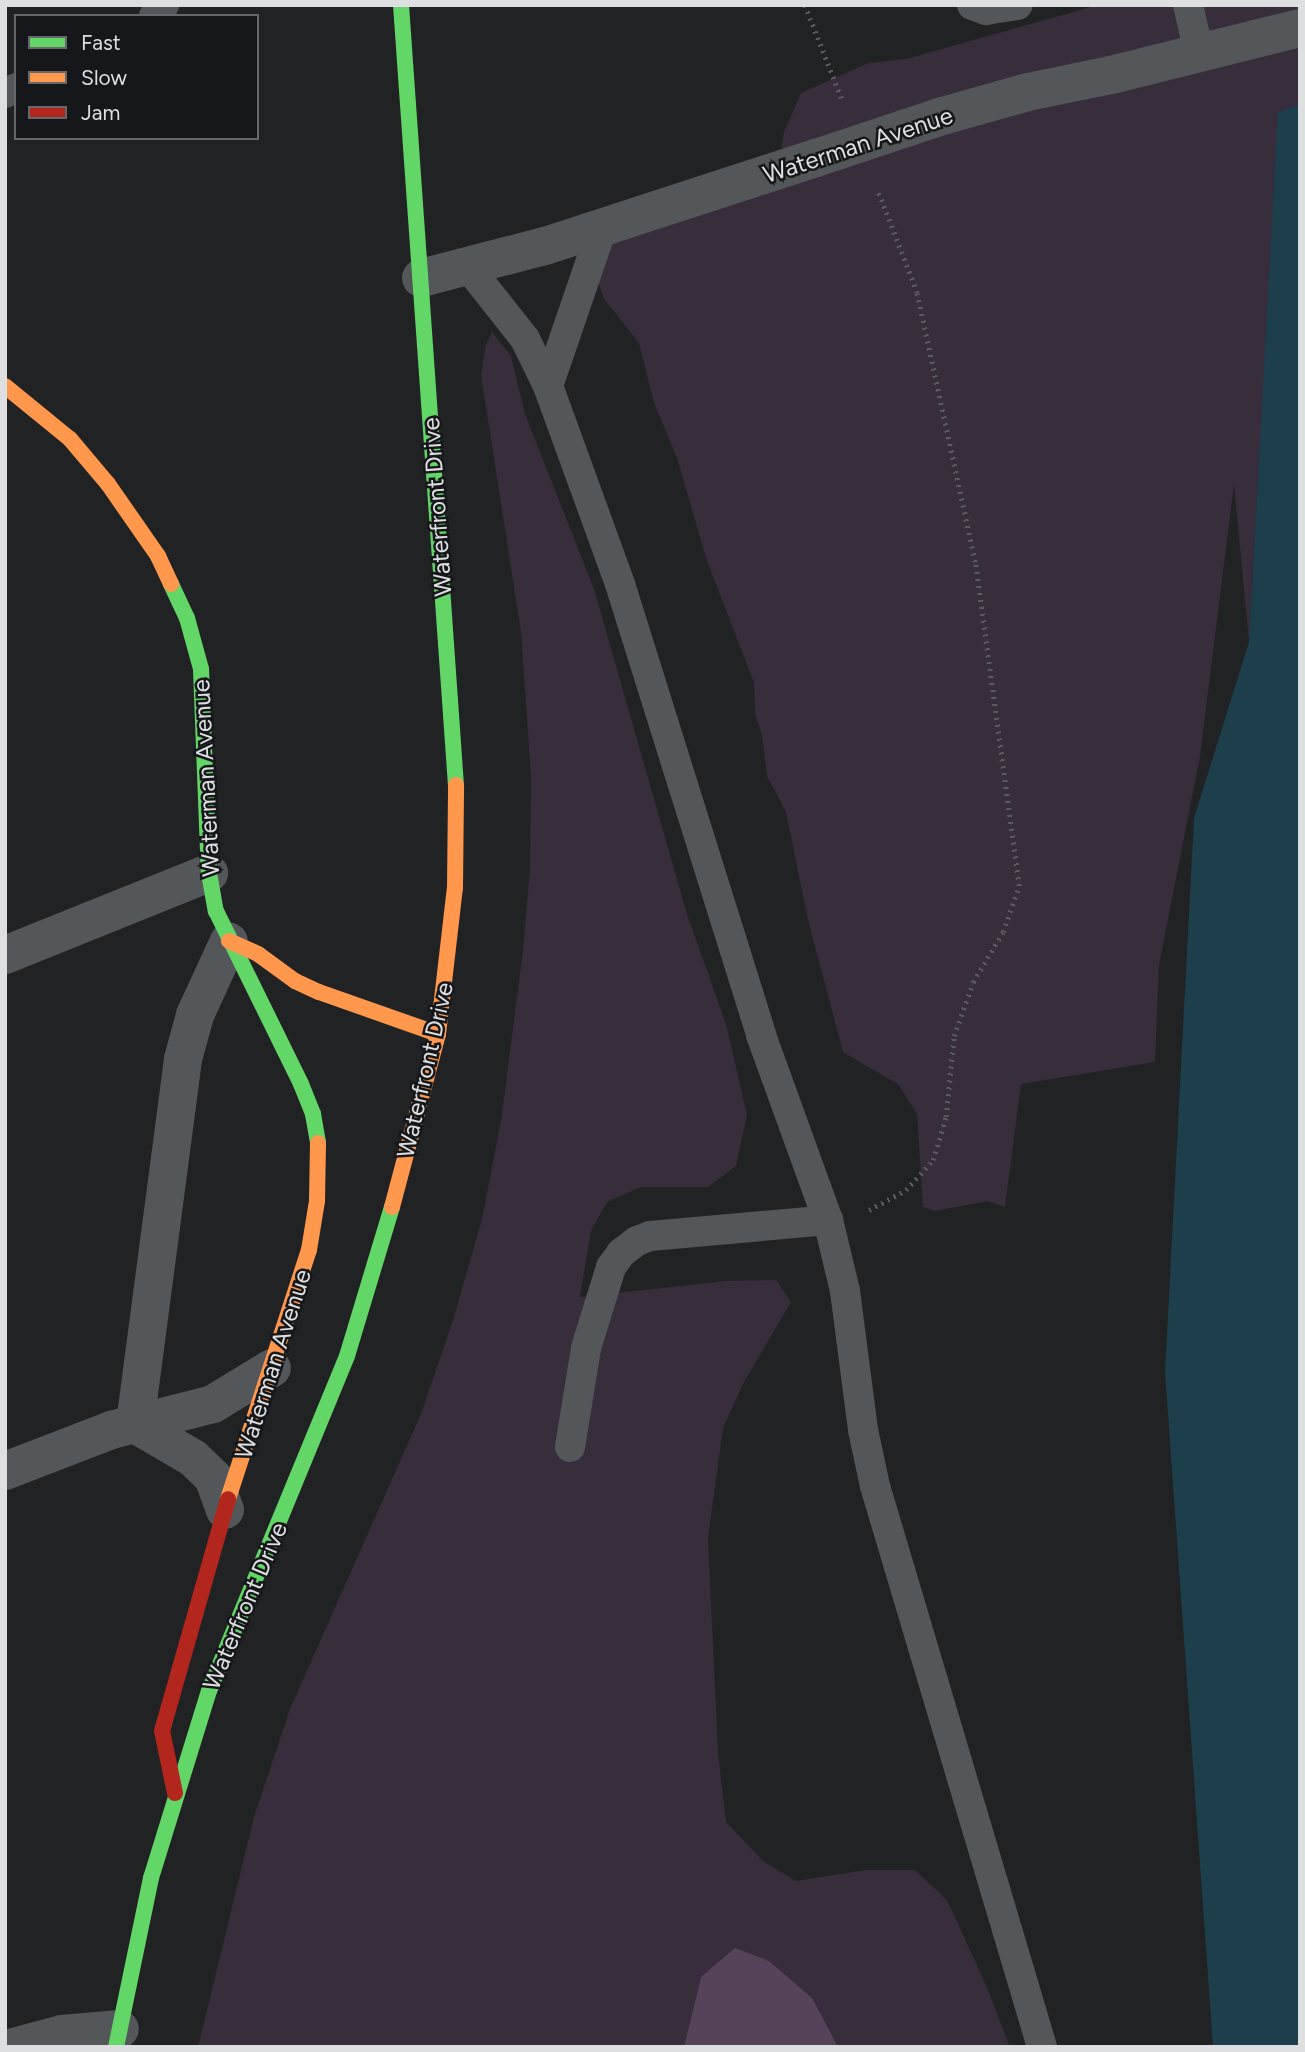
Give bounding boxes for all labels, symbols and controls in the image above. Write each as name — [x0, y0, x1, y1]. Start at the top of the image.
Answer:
legend — [14, 14, 259, 140]
text: Fast — [81, 30, 121, 55]
text: Slow — [81, 65, 127, 90]
text: Jam — [81, 100, 120, 125]
street label: Waterman Avenue — [760, 101, 956, 189]
street label: Waterfront Drive — [416, 417, 458, 597]
street label: Waterman Avenue — [186, 679, 226, 877]
street label: Waterfront Drive — [391, 979, 459, 1161]
street label: Waterman Avenue — [229, 1266, 317, 1462]
street label: Waterfront Drive — [197, 1518, 293, 1694]

